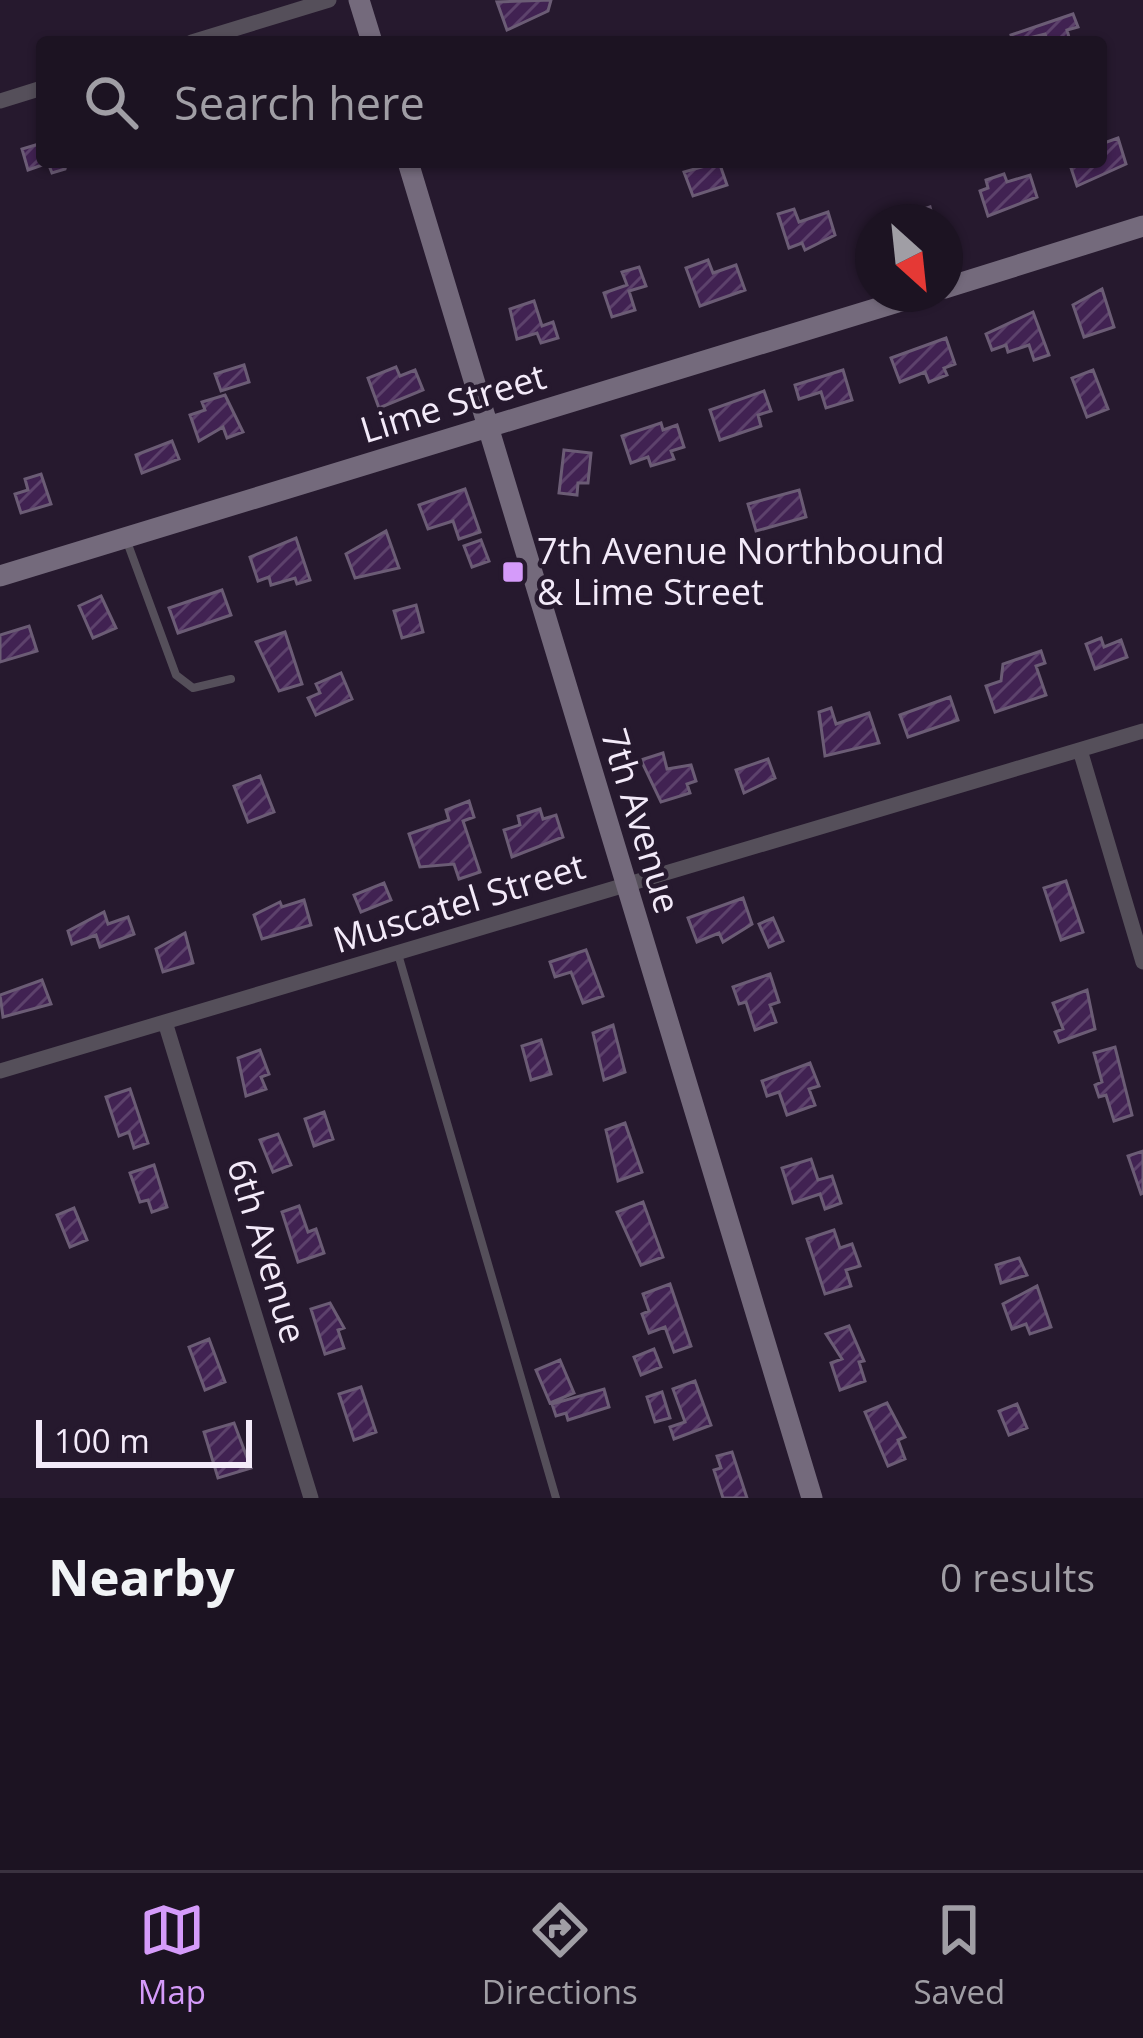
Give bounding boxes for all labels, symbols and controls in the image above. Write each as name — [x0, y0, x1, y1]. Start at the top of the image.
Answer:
search box — [36, 36, 1107, 168]
icon: search — [78, 69, 144, 135]
text: Search here — [174, 72, 425, 133]
north arrow — [855, 204, 963, 312]
street label: Lime Street — [354, 351, 552, 454]
place label: 7th Avenue Northbound & Lime Street — [537, 526, 945, 616]
marker: 7th Avenue Northbound & Lime Street — [500, 559, 526, 585]
street label: 7th Avenue — [590, 723, 693, 919]
street label: Muscatel Street — [327, 841, 591, 964]
street label: 6th Avenue — [216, 1153, 319, 1349]
scale bar — [36, 1414, 252, 1467]
text: 100 m — [54, 1418, 150, 1463]
text: Nearby — [48, 1541, 235, 1611]
text: 0 results — [940, 1550, 1095, 1603]
tab: Map — [138, 1897, 206, 2014]
tab: Directions — [482, 1897, 638, 2014]
tab: Saved — [913, 1897, 1005, 2014]

